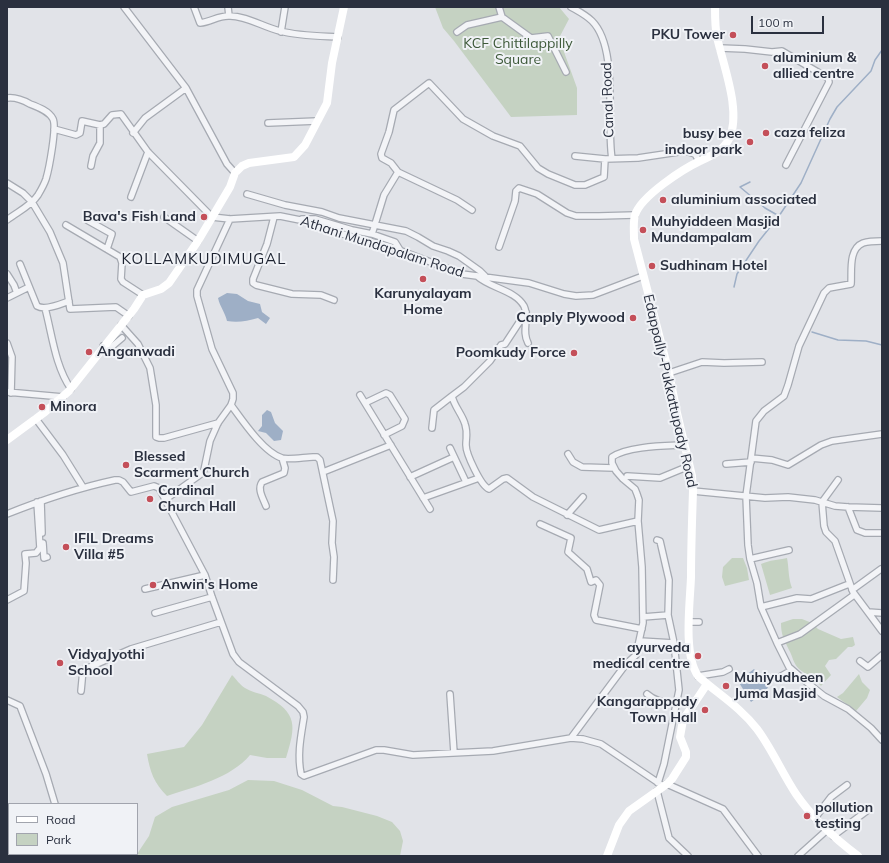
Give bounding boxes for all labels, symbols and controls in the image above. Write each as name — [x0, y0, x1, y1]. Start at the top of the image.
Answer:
scale bar — [753, 8, 826, 34]
text: 100 m — [758, 15, 793, 30]
place label: PKU Tower — [651, 27, 725, 43]
marker: PKU Tower — [728, 30, 738, 40]
park label: KCF Chittilappilly Square — [463, 36, 573, 68]
place label: aluminium & allied centre — [773, 50, 856, 82]
marker: aluminium & allied centre — [760, 61, 770, 71]
street label: Canal Road — [598, 62, 618, 138]
place label: caza feliza — [774, 125, 845, 141]
place label: busy bee indoor park — [665, 126, 742, 158]
marker: caza feliza — [761, 128, 771, 138]
marker: busy bee indoor park — [745, 137, 755, 147]
place label: aluminium associated — [671, 192, 817, 208]
marker: aluminium associated — [658, 195, 668, 205]
place label: Bava's Fish Land — [83, 209, 196, 225]
marker: Bava's Fish Land — [199, 212, 209, 222]
street label: Athani Mundapalam Road — [298, 213, 466, 281]
place label: Muhyiddeen Masjid Mundampalam — [651, 214, 780, 246]
marker: Muhyiddeen Masjid Mundampalam — [638, 225, 648, 235]
district label: KOLLAMKUDIMUGAL — [122, 250, 286, 268]
place label: Sudhinam Hotel — [660, 258, 767, 274]
marker: Sudhinam Hotel — [647, 261, 657, 271]
marker: Karunyalayam Home — [418, 274, 428, 284]
place label: Karunyalayam Home — [374, 286, 472, 318]
street label: Edappally-Pukkattupady Road — [640, 293, 700, 489]
place label: Canply Plywood — [516, 310, 625, 326]
marker: Canply Plywood — [628, 313, 638, 323]
place label: Anganwadi — [97, 344, 175, 360]
place label: Poomkudy Force — [456, 345, 566, 361]
marker: Anganwadi — [84, 347, 94, 357]
marker: Poomkudy Force — [569, 348, 579, 358]
place label: Minora — [50, 399, 97, 415]
marker: Minora — [37, 402, 47, 412]
place label: Blessed Scarment Church — [134, 449, 249, 482]
marker: Blessed Scarment Church — [121, 460, 131, 470]
place label: Cardinal Church Hall — [158, 483, 236, 516]
marker: Cardinal Church Hall — [145, 494, 155, 504]
place label: IFIL Dreams Villa #5 — [74, 531, 154, 564]
marker: IFIL Dreams Villa #5 — [61, 542, 71, 552]
place label: Anwin's Home — [161, 577, 258, 593]
marker: Anwin's Home — [148, 580, 158, 590]
place label: ayurveda medical centre — [593, 640, 690, 672]
place label: VidyaJyothi School — [68, 647, 145, 680]
marker: ayurveda medical centre — [693, 651, 703, 661]
marker: VidyaJyothi School — [55, 658, 65, 668]
place label: Muhiyudheen Juma Masjid — [734, 670, 823, 702]
marker: Muhiyudheen Juma Masjid — [721, 681, 731, 691]
place label: Kangarappady Town Hall — [597, 694, 697, 726]
marker: Kangarappady Town Hall — [700, 705, 710, 715]
place label: pollution testing — [815, 800, 873, 832]
legend — [8, 803, 138, 855]
marker: pollution testing — [802, 811, 812, 821]
text: Road — [46, 812, 75, 827]
text: Park — [46, 832, 71, 847]

